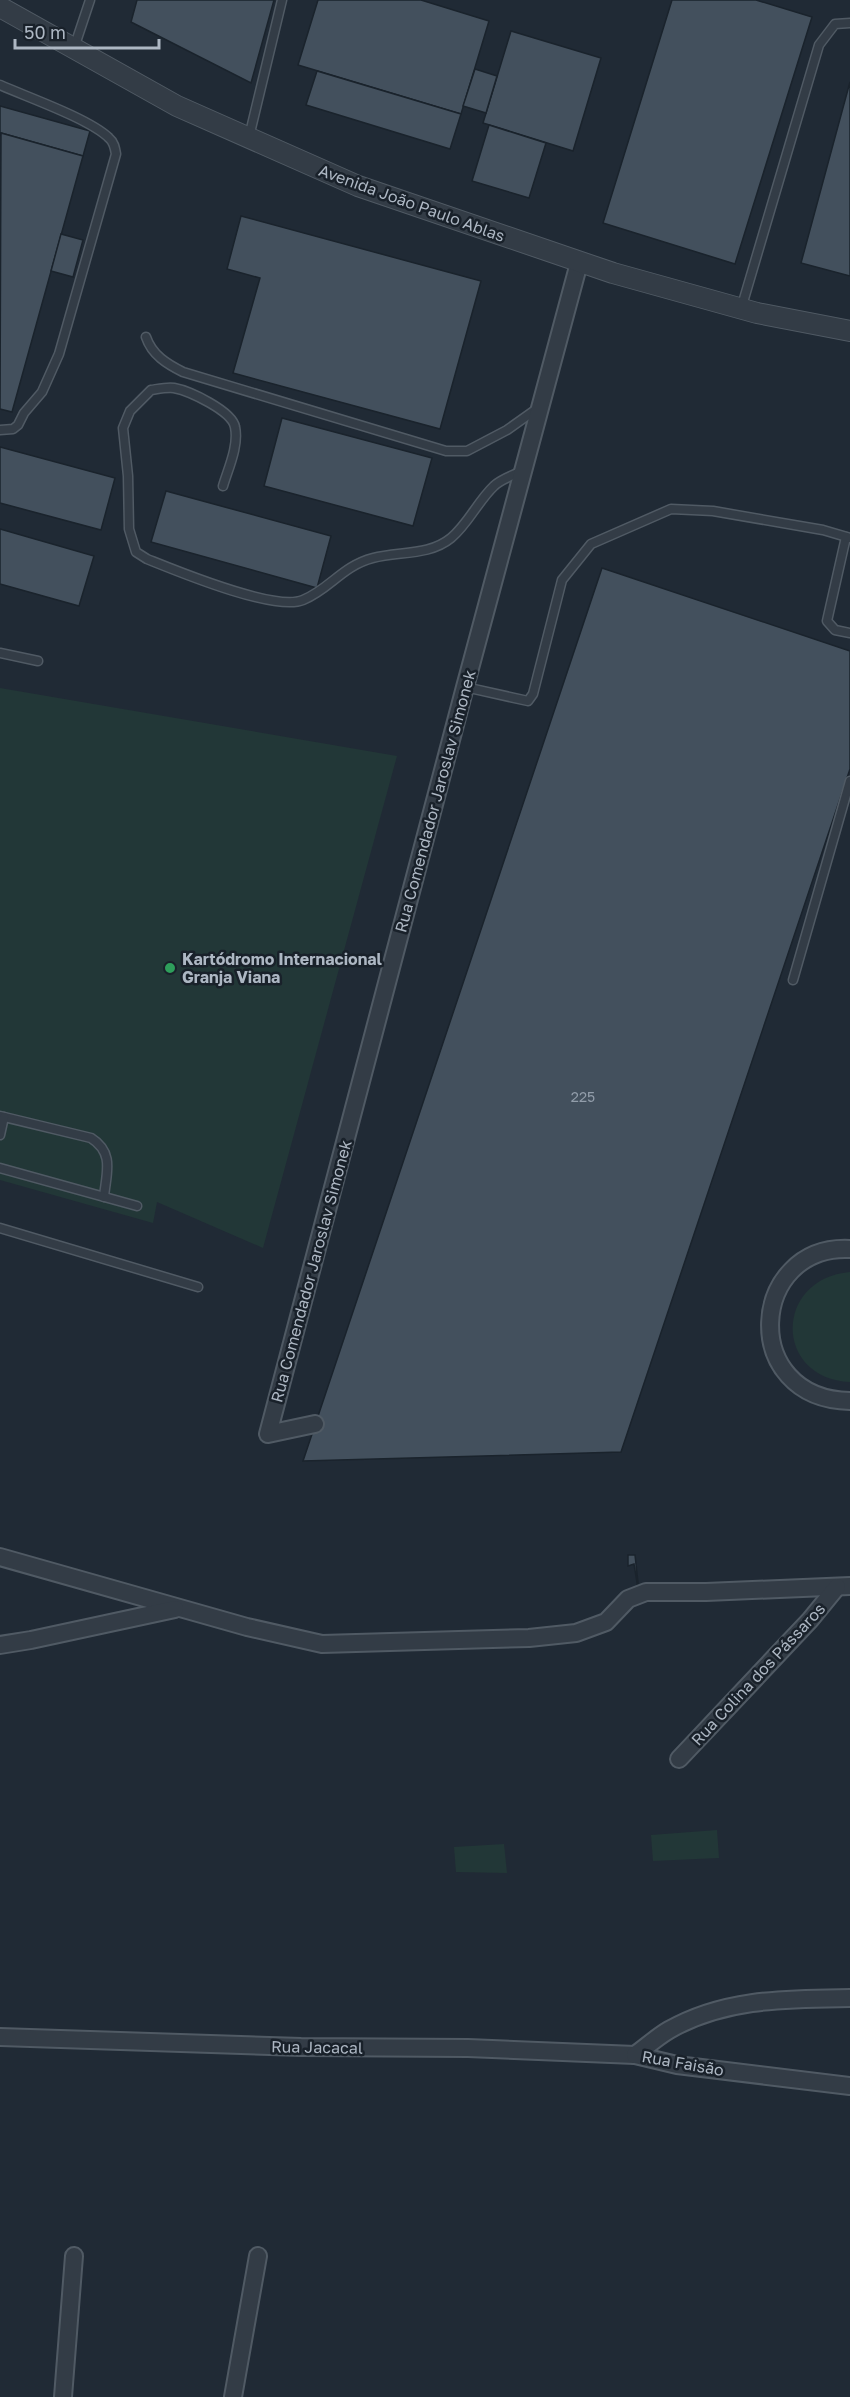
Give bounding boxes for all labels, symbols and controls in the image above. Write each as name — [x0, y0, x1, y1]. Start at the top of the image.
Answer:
scale bar — [15, 12, 159, 50]
text: 50 m — [24, 21, 66, 43]
street label: Avenida João Paulo Ablas — [316, 160, 508, 246]
street label: Rua Comendador Jaroslav Simonek — [390, 668, 480, 934]
place label: Kartódromo Internacional Granja Viana — [182, 949, 383, 987]
marker: Kartódromo Internacional Granja Viana — [163, 961, 177, 975]
house number: 225 — [571, 1088, 595, 1105]
street label: Rua Comendador Jaroslav Simonek — [266, 1138, 356, 1404]
street label: Rua Colina dos Pássaros — [687, 1599, 829, 1749]
street label: Rua Jacacal — [271, 2036, 363, 2058]
street label: Rua Faisão — [640, 2046, 726, 2080]

